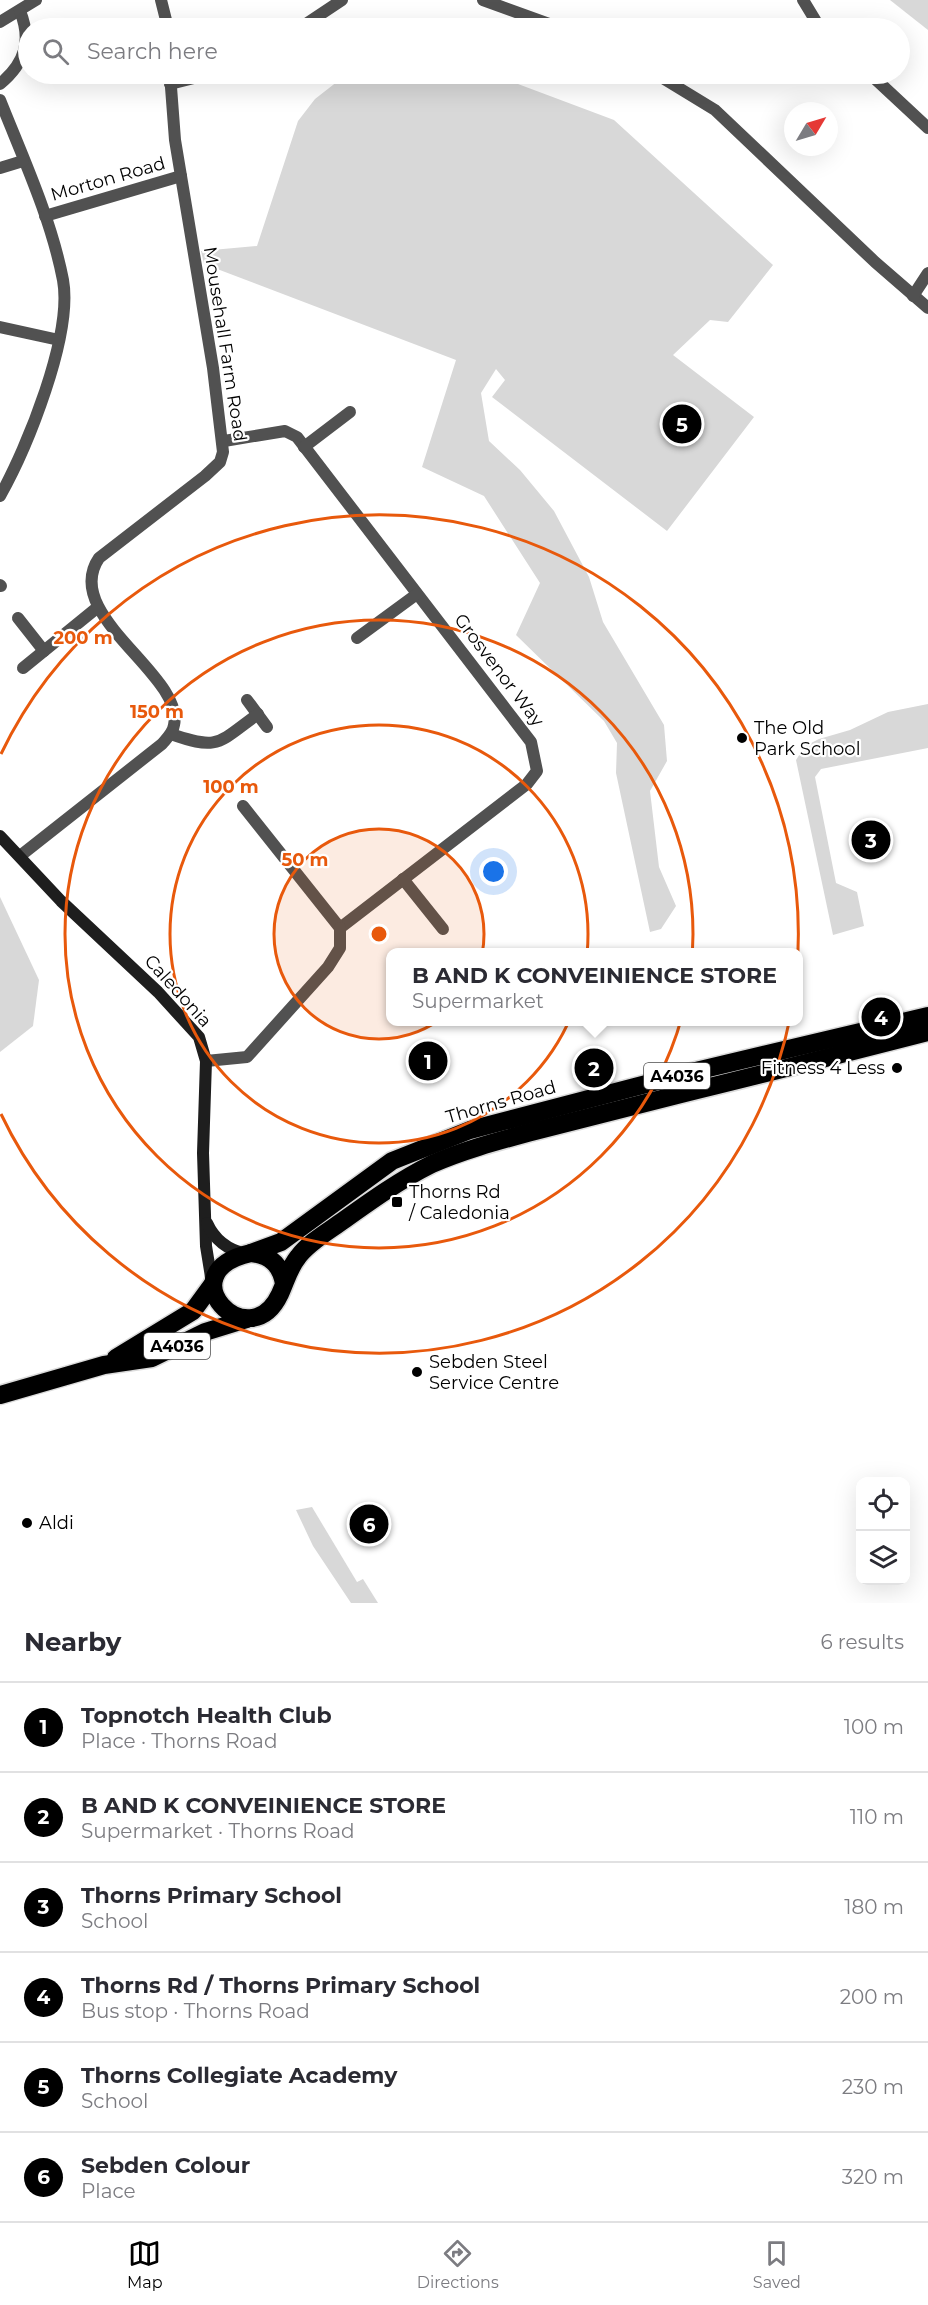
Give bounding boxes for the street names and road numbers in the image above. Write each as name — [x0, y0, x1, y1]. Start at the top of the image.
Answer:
street label: Morton Road — [48, 152, 168, 206]
street label: Mousehall Farm Road — [199, 245, 251, 443]
street label: Grosvenor Way — [449, 609, 549, 731]
street label: Caledonia — [140, 950, 216, 1032]
road number: A4036 — [644, 1063, 710, 1089]
street label: Thorns Road — [443, 1076, 559, 1128]
road number: A4036 — [144, 1333, 210, 1359]

